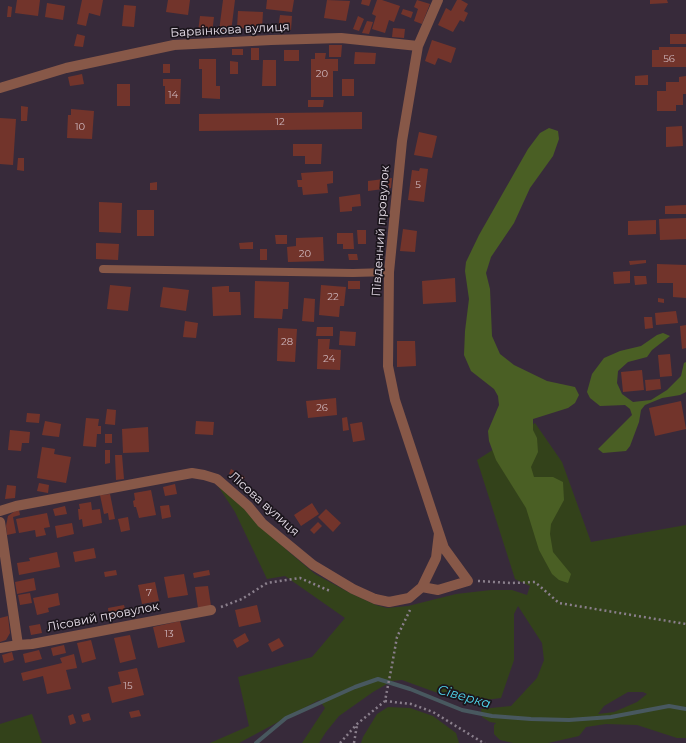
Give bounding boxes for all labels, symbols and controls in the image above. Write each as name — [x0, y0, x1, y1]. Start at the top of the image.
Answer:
street label: Барвінкова вулиця — [170, 20, 290, 40]
house number: 56 — [663, 53, 675, 65]
house number: 20 — [316, 68, 328, 80]
house number: 14 — [168, 89, 178, 101]
house number: 12 — [275, 116, 285, 128]
house number: 10 — [75, 121, 85, 133]
street label: Південний провулок — [369, 165, 393, 297]
house number: 5 — [415, 179, 421, 191]
house number: 20 — [299, 248, 311, 260]
house number: 22 — [327, 291, 339, 303]
house number: 28 — [281, 336, 293, 348]
house number: 24 — [323, 353, 335, 365]
house number: 26 — [316, 402, 328, 414]
street label: Лісова вулиця — [226, 469, 302, 539]
house number: 7 — [146, 587, 152, 599]
street label: Лісовий провулок — [46, 599, 160, 635]
house number: 13 — [164, 628, 174, 640]
house number: 15 — [123, 680, 133, 692]
water label: Сіверка — [436, 682, 492, 712]

